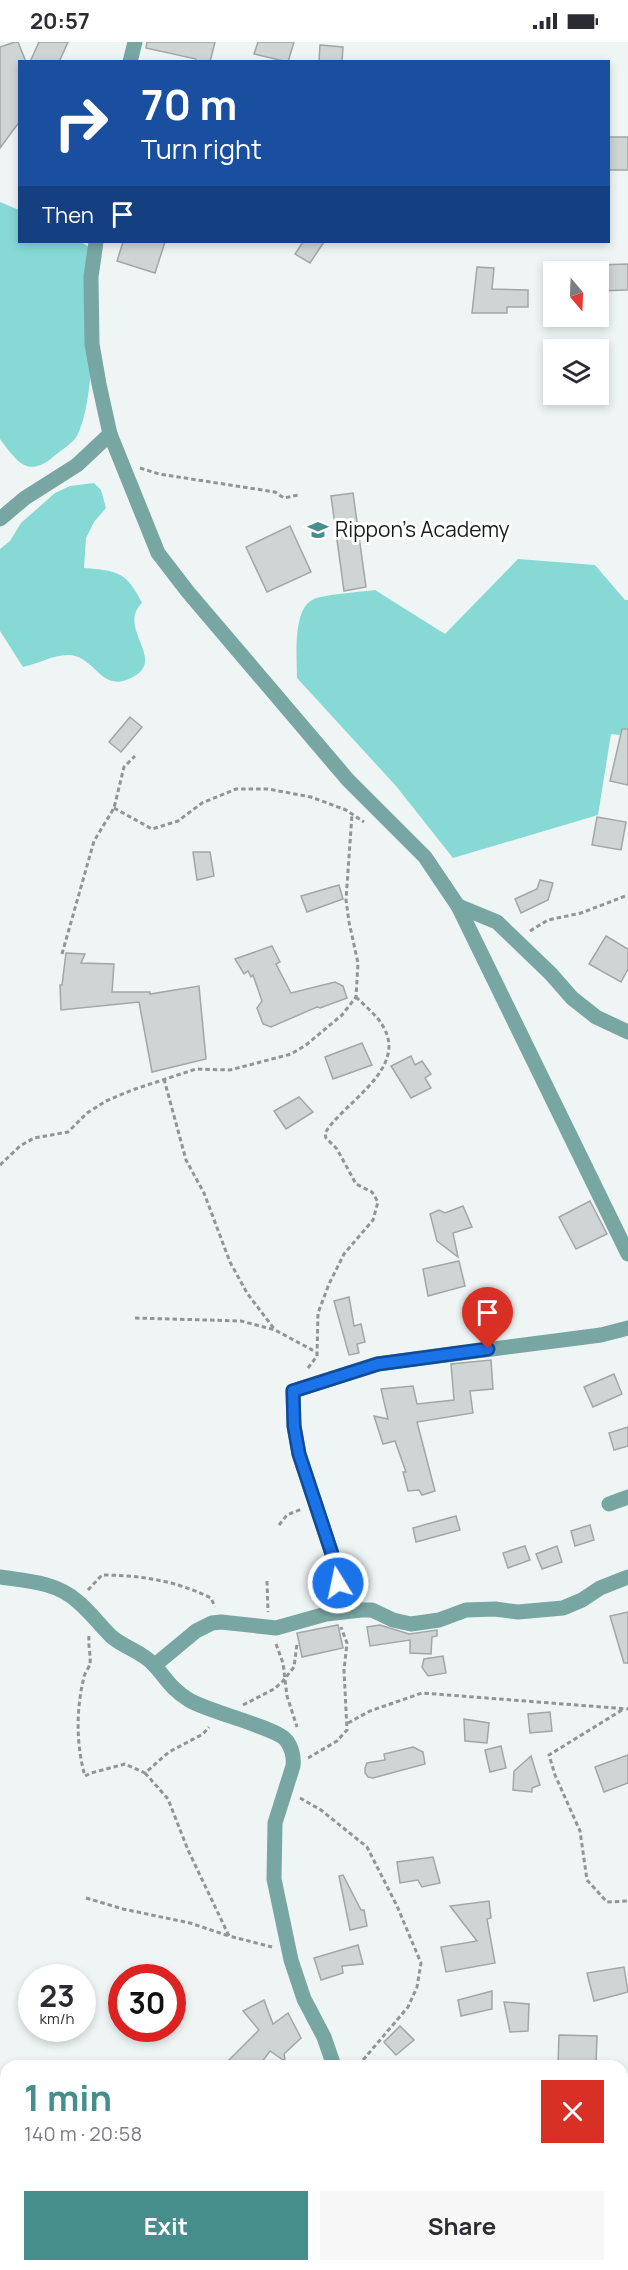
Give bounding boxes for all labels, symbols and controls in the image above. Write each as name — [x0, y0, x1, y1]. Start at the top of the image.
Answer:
text: 20:57 — [30, 6, 90, 36]
text: 70 m — [141, 75, 237, 133]
icon: right — [42, 84, 120, 162]
text: Turn right — [141, 130, 262, 167]
icon: arrive — [106, 198, 139, 231]
text: Then — [42, 200, 94, 230]
north arrow — [543, 261, 609, 327]
map controls — [543, 261, 609, 405]
button: layers — [543, 339, 609, 405]
place label: Rippon's Academy — [335, 515, 510, 543]
school or university icon: Rippon's Academy — [306, 518, 330, 542]
pin — [462, 1287, 513, 1349]
icon: arrive — [471, 1296, 504, 1329]
position arrow — [306, 1551, 370, 1615]
speed limit sign: 30 — [108, 1964, 186, 2042]
text: 23 — [39, 1975, 75, 2016]
text: km/h — [40, 2008, 74, 2029]
text: 1 min — [24, 2073, 112, 2122]
button: close — [541, 2080, 604, 2143]
text: 140 m · 20:58 — [24, 2120, 142, 2147]
button: Exit — [24, 2191, 308, 2260]
button: Share — [320, 2191, 604, 2260]

